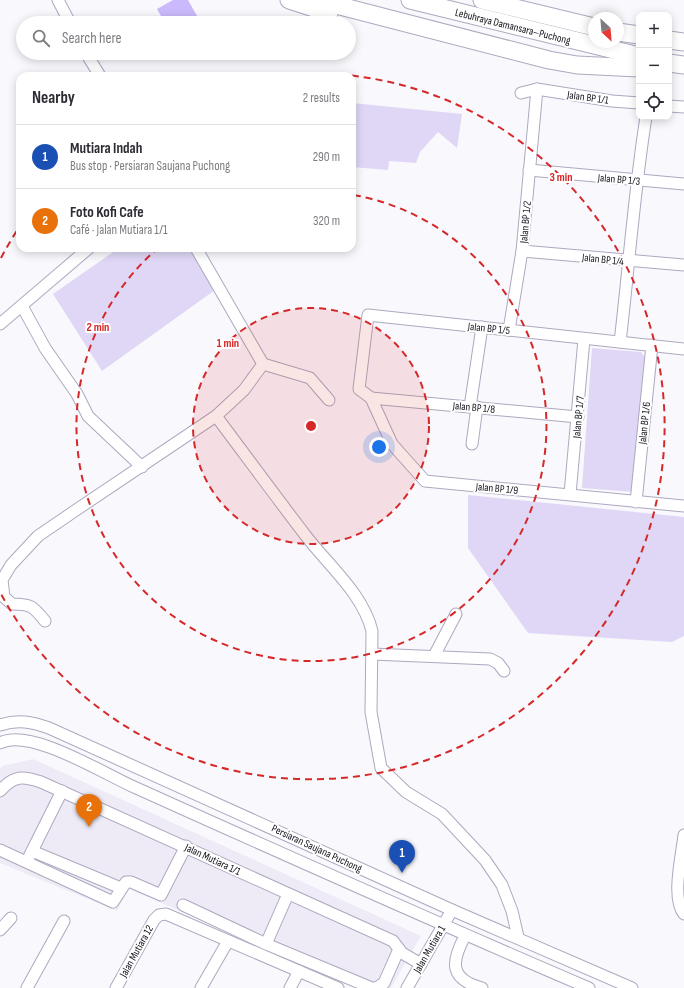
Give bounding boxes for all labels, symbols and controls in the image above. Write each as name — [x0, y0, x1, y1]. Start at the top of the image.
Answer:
street label: Lebuhraya Damansara–Puchong — [454, 6, 573, 47]
north arrow — [588, 12, 624, 48]
map controls — [636, 12, 672, 120]
button: + — [636, 12, 672, 48]
search box — [16, 16, 356, 60]
icon: search — [30, 27, 52, 49]
text: Search here — [62, 29, 122, 48]
button: − — [636, 48, 672, 84]
button: locate — [636, 84, 672, 120]
text: Nearby — [32, 88, 75, 108]
street label: Jalan BP 1/1 — [565, 88, 610, 107]
text: 2 results — [303, 90, 340, 106]
text: Mutiara Indah — [70, 139, 142, 158]
text: 1 — [42, 149, 48, 165]
text: 290 m — [313, 149, 340, 165]
text: Bus stop · Persiaran Saujana Puchong — [70, 158, 230, 174]
text: 3 min — [550, 170, 572, 185]
street label: Jalan BP 1/3 — [596, 171, 641, 188]
street label: Jalan BP 1/2 — [517, 200, 534, 245]
text: Foto Kofi Cafe — [70, 203, 144, 222]
text: 2 — [42, 213, 48, 229]
text: 320 m — [313, 213, 340, 229]
text: Café · Jalan Mutiara 1/1 — [70, 222, 167, 238]
street label: Jalan BP 1/4 — [580, 251, 625, 268]
text: 2 min — [87, 320, 109, 335]
street label: Jalan BP 1/5 — [466, 320, 511, 337]
text: 1 min — [217, 336, 239, 351]
street label: Jalan BP 1/7 — [570, 395, 587, 440]
street label: Jalan BP 1/8 — [451, 399, 496, 416]
street label: Jalan BP 1/6 — [636, 401, 653, 446]
centre of rings — [304, 419, 318, 433]
your location — [369, 437, 389, 457]
street label: Jalan BP 1/9 — [474, 480, 519, 497]
pin: 2 — [76, 794, 102, 827]
street label: Persiaran Saujana Puchong — [269, 822, 365, 875]
street label: Jalan Mutiara 1/1 — [182, 840, 243, 878]
pin: 1 — [389, 840, 415, 873]
street label: Jalan Mutiara 12 — [116, 923, 156, 980]
street label: Jalan Mutiara 1 — [410, 923, 448, 976]

